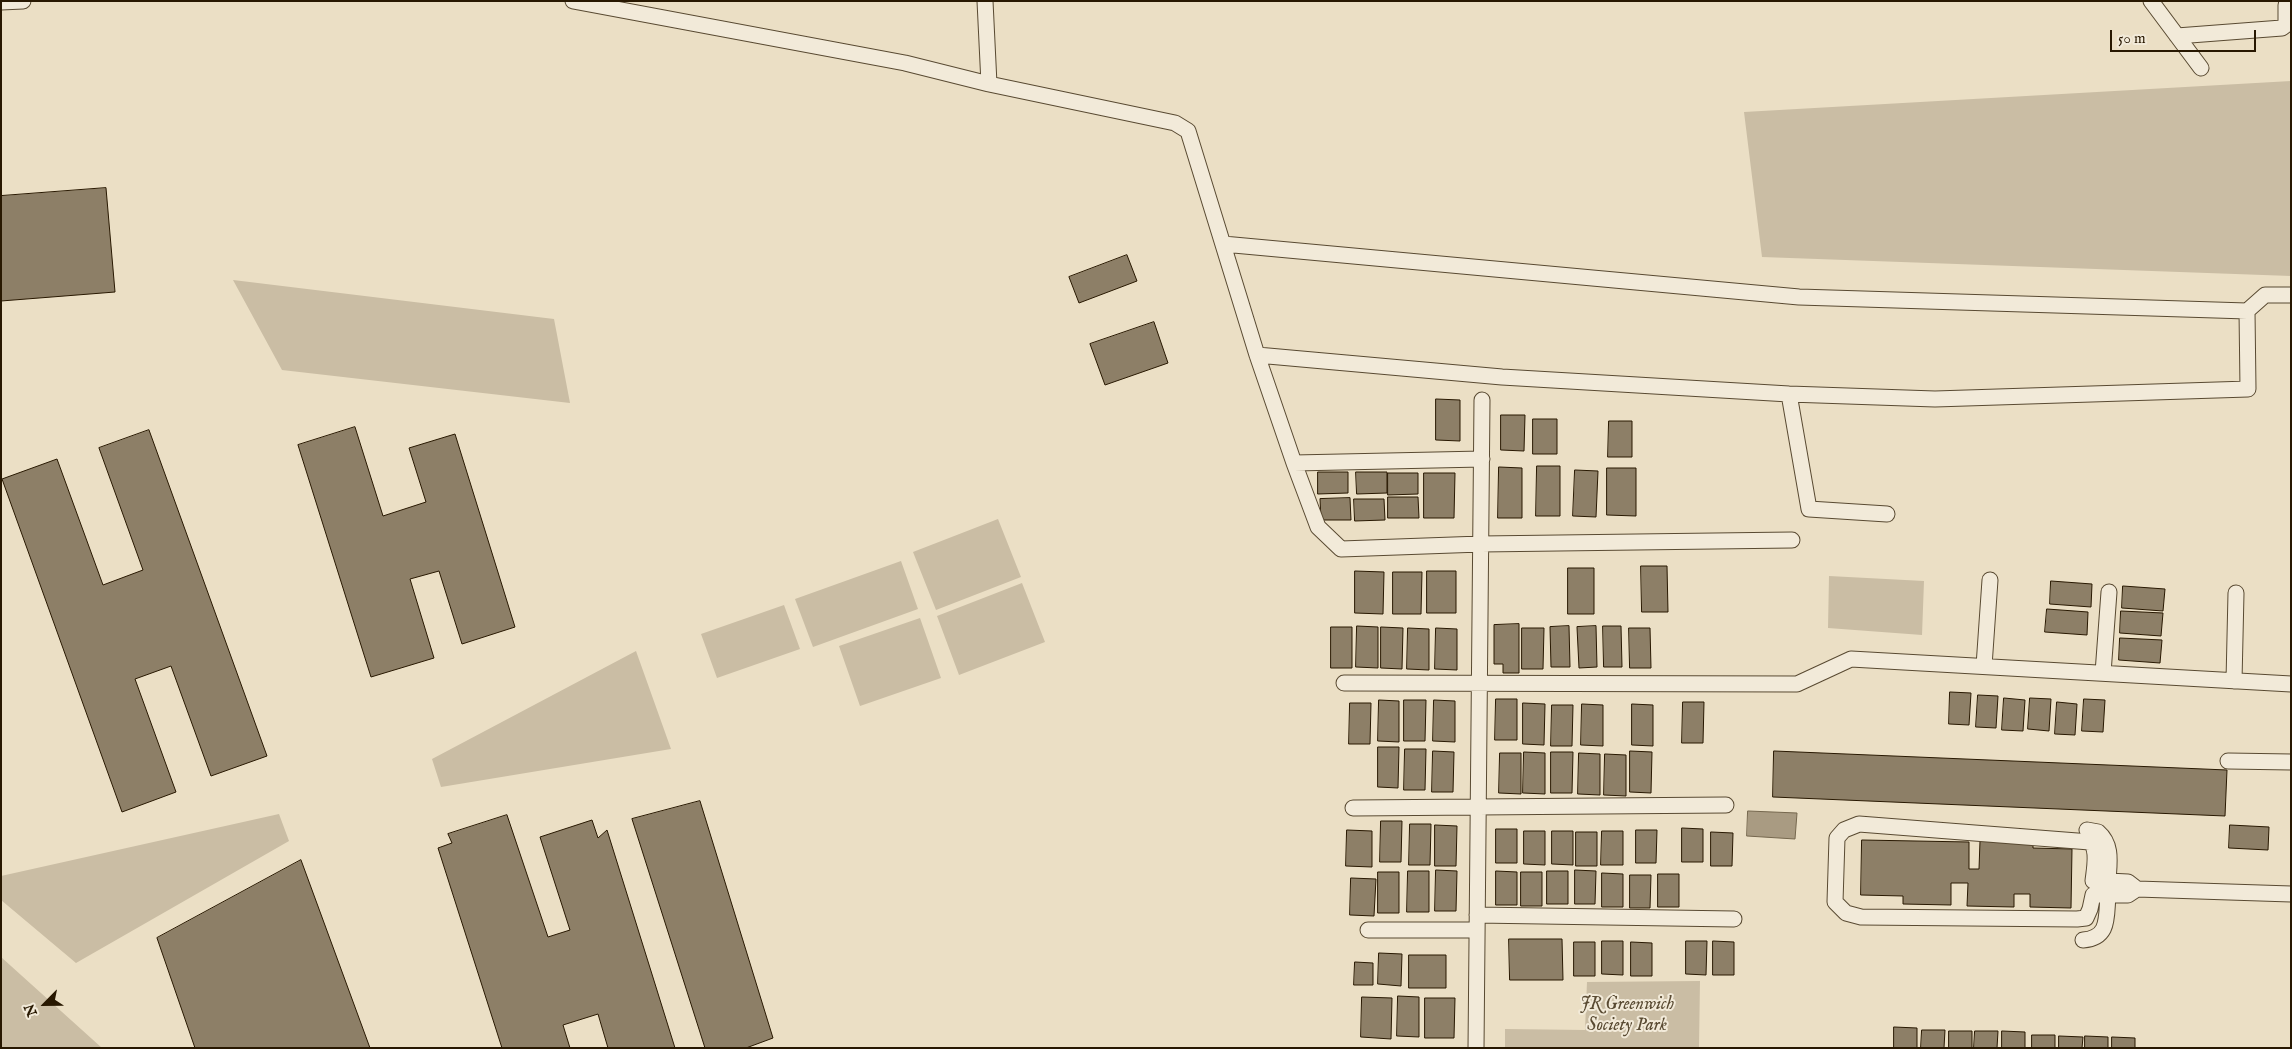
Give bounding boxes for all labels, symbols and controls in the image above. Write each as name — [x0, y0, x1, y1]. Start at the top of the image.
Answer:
scale bar — [2112, 20, 2258, 52]
text: 50 m — [2118, 29, 2146, 48]
north arrow — [20, 979, 70, 1029]
park label: JR Greenwich Society Park — [1580, 994, 1674, 1036]
text: N — [21, 1001, 42, 1019]

